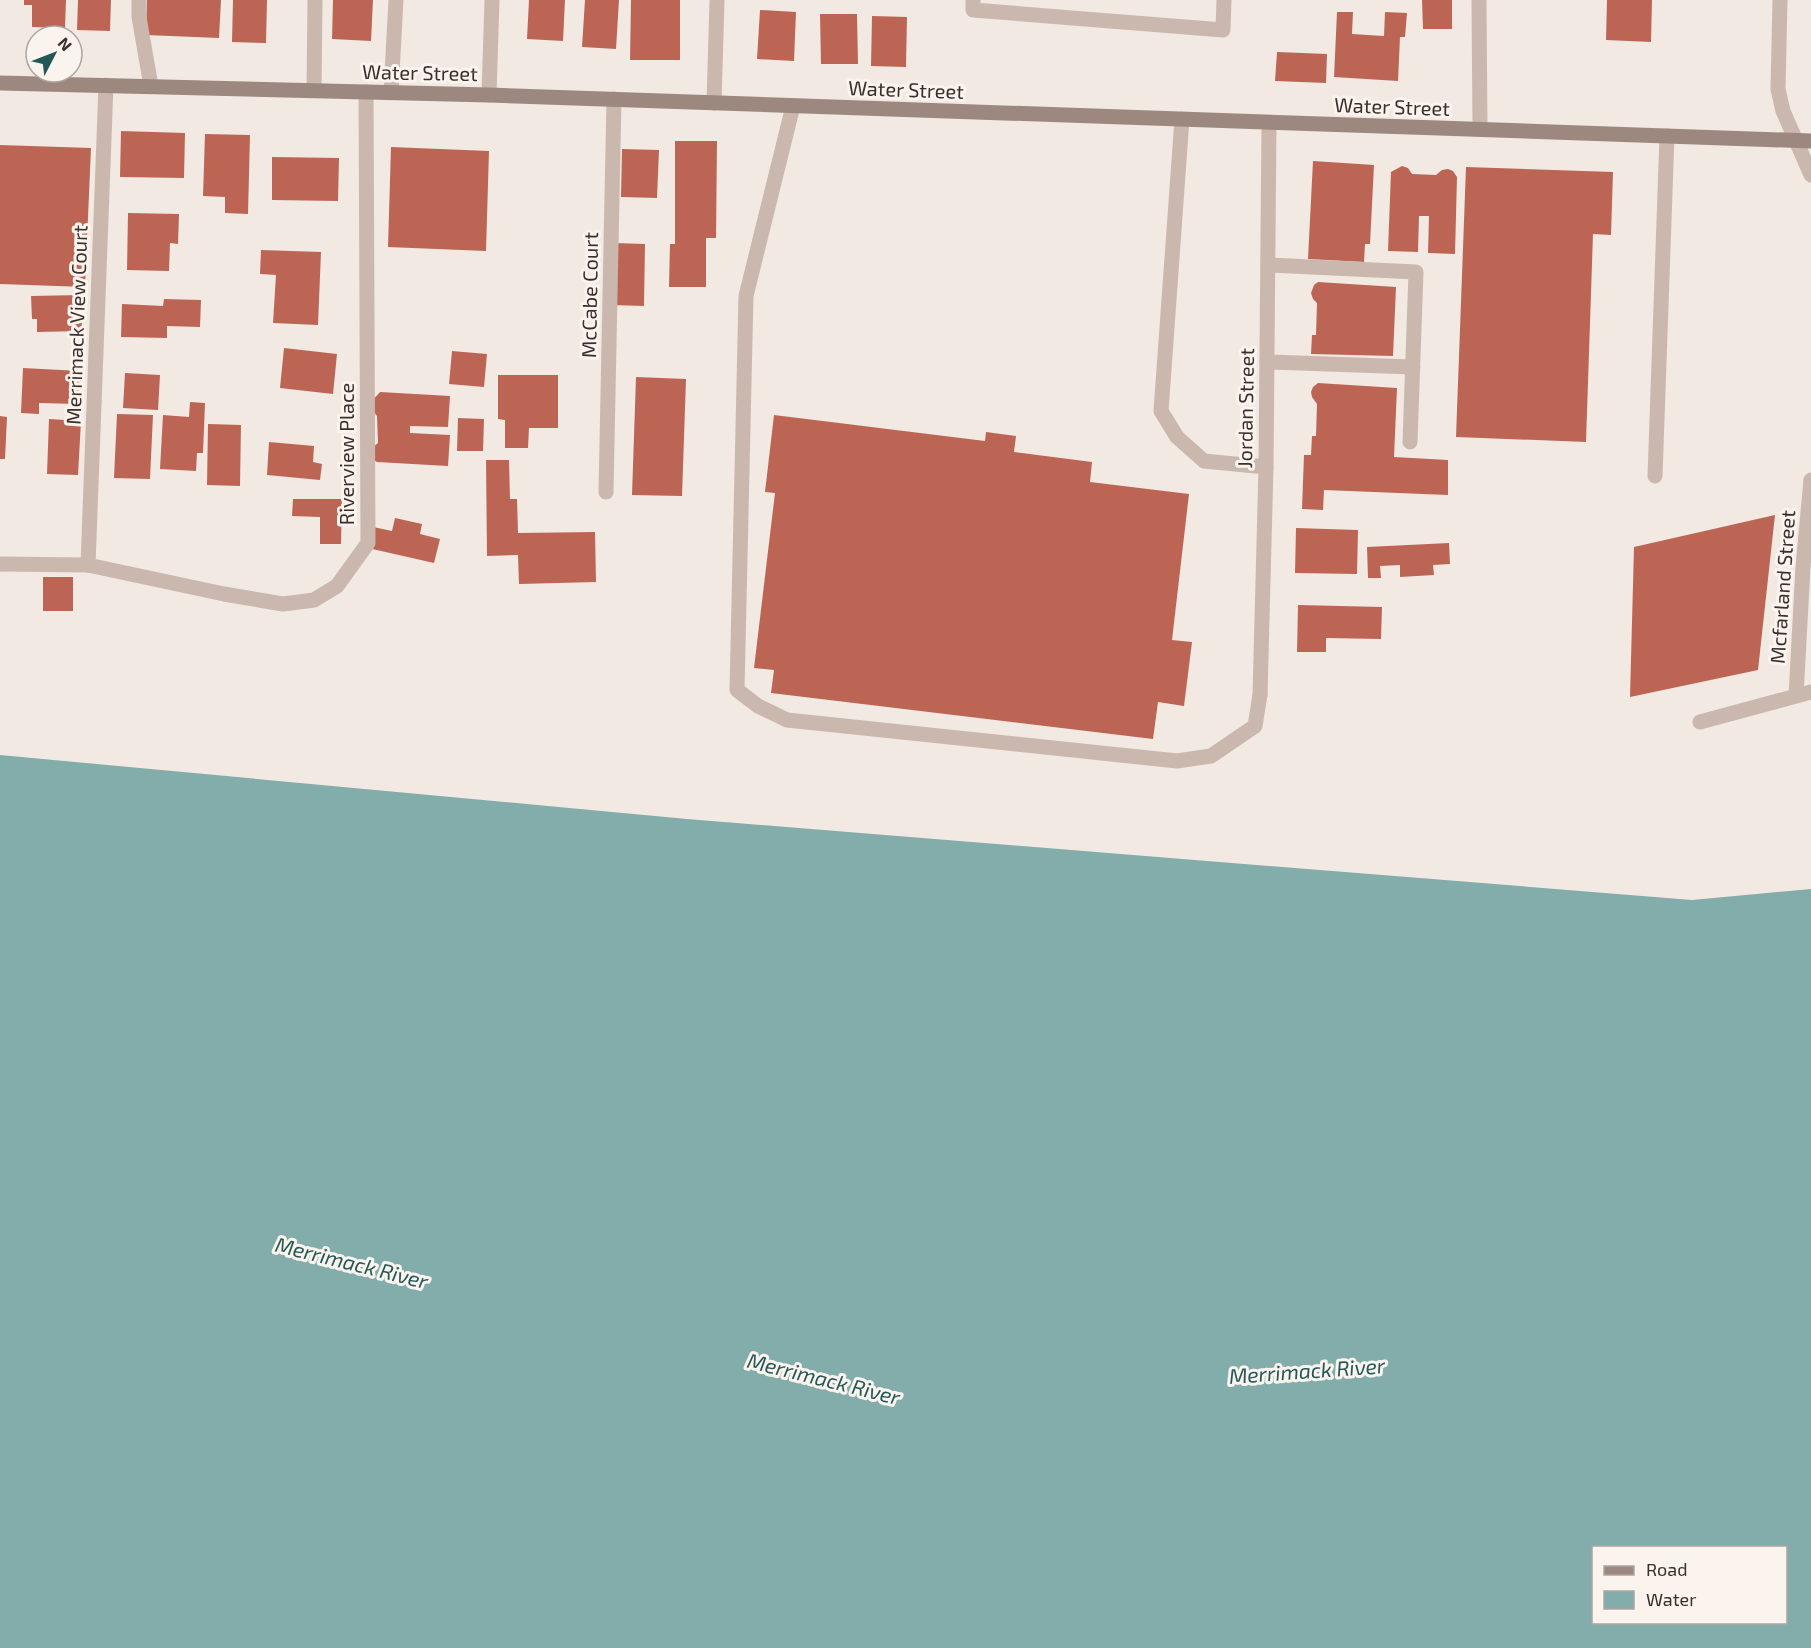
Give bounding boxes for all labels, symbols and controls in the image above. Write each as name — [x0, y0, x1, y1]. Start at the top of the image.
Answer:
north arrow — [24, 24, 84, 84]
text: N — [55, 33, 76, 54]
street label: Water Street — [362, 59, 478, 85]
street label: Water Street — [848, 75, 965, 103]
street label: Water Street — [1334, 92, 1451, 120]
street label: Merrimack View Court — [61, 224, 91, 425]
street label: McCabe Court — [576, 231, 602, 358]
street label: Jordan Street — [1232, 347, 1258, 468]
street label: Riverview Place — [334, 383, 358, 525]
street label: Mcfarland Street — [1765, 509, 1799, 665]
water label: Merrimack River — [273, 1231, 432, 1293]
water label: Merrimack River — [745, 1347, 904, 1409]
water label: Merrimack River — [1228, 1352, 1387, 1388]
legend — [1592, 1546, 1787, 1624]
text: Road — [1646, 1558, 1687, 1580]
text: Water — [1646, 1588, 1696, 1610]

